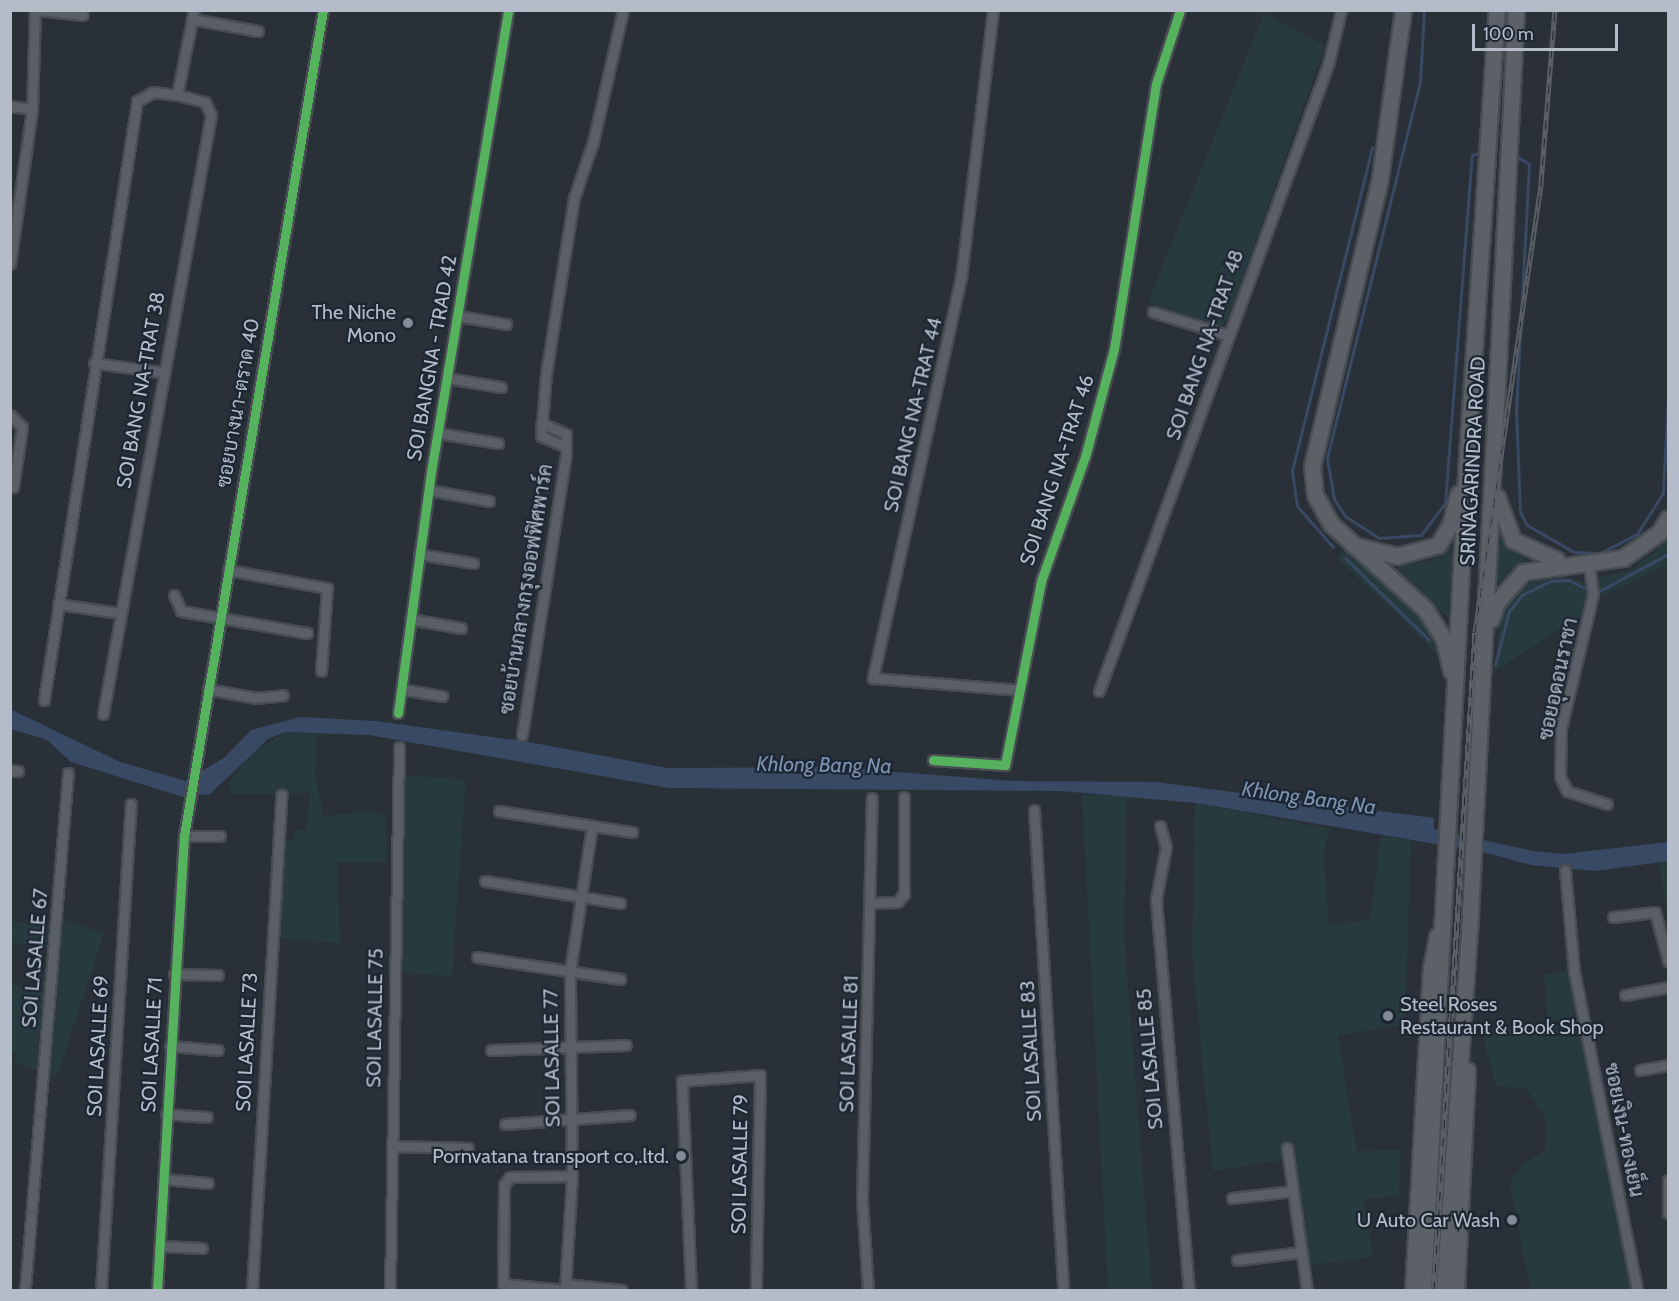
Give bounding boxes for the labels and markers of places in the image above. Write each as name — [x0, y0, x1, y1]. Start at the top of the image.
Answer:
place label: The Niche Mono — [312, 300, 396, 347]
marker: The Niche Mono — [401, 316, 415, 330]
place label: Steel Roses Restaurant & Book Shop — [1400, 993, 1604, 1040]
marker: Steel Roses Restaurant & Book Shop — [1381, 1009, 1395, 1023]
place label: Pornvatana transport co,.ltd. — [432, 1144, 669, 1168]
marker: Pornvatana transport co,.ltd. — [674, 1149, 688, 1163]
place label: U Auto Car Wash — [1357, 1208, 1500, 1232]
marker: U Auto Car Wash — [1505, 1213, 1519, 1227]

